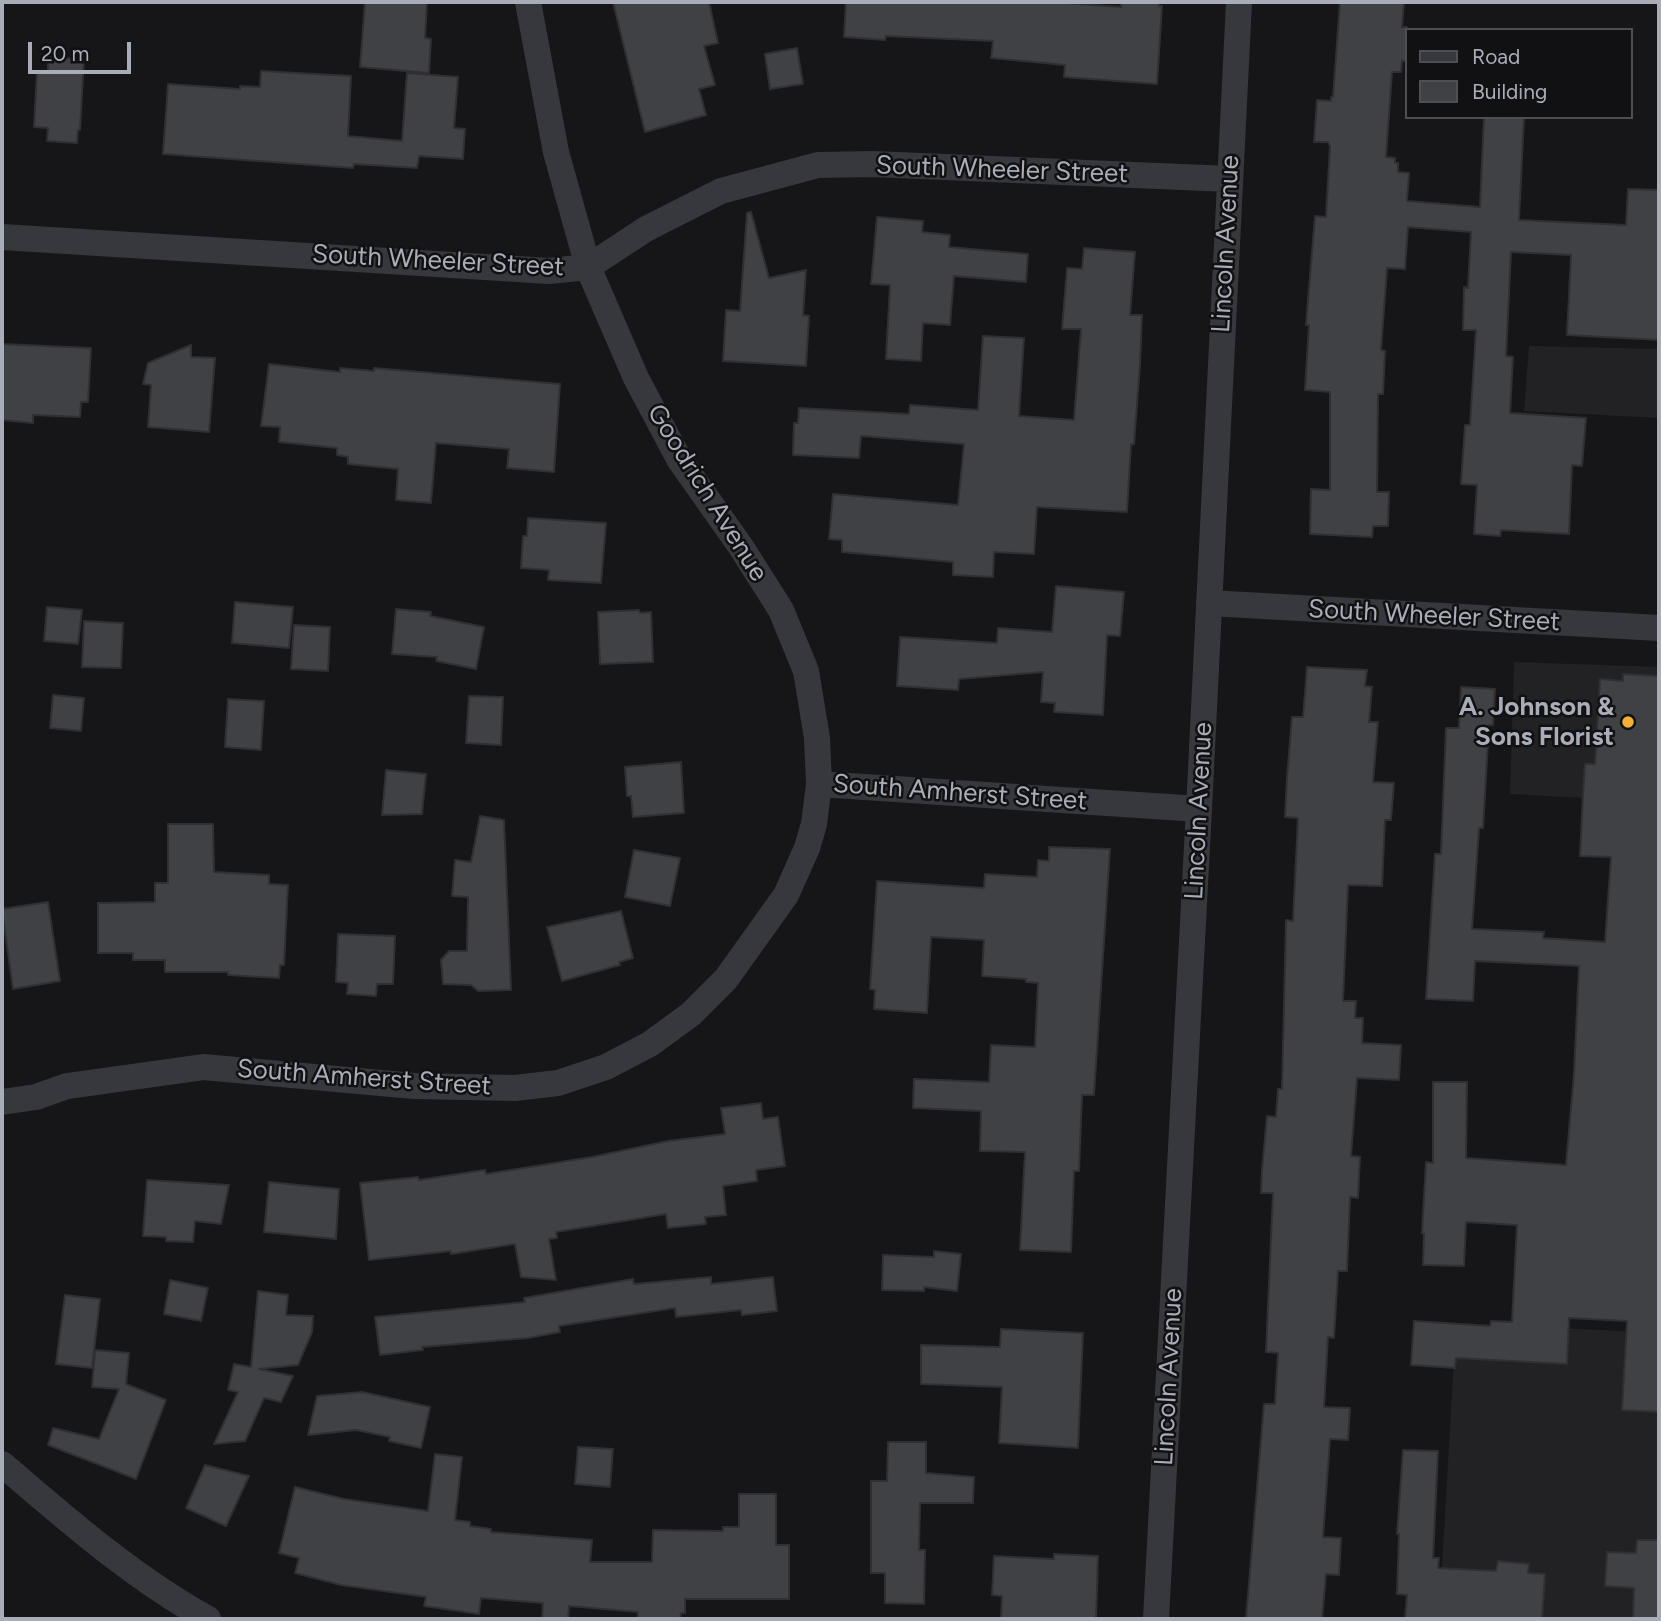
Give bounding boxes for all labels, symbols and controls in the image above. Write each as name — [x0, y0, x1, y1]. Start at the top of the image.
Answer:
scale bar — [32, 28, 135, 72]
legend — [1406, 28, 1633, 119]
text: 20 m — [41, 41, 89, 66]
text: Road — [1472, 44, 1520, 69]
text: Building — [1472, 79, 1547, 104]
street label: South Wheeler Street — [875, 150, 1129, 190]
street label: Lincoln Avenue — [1206, 154, 1246, 334]
street label: South Wheeler Street — [311, 239, 565, 283]
street label: Goodrich Avenue — [640, 399, 774, 587]
street label: South Wheeler Street — [1307, 594, 1561, 638]
place label: A. Johnson & Sons Florist — [1459, 691, 1614, 752]
marker: A. Johnson & Sons Florist — [1620, 714, 1636, 730]
street label: Lincoln Avenue — [1179, 721, 1219, 901]
street label: South Amherst Street — [832, 769, 1088, 817]
street label: South Amherst Street — [236, 1054, 492, 1102]
street label: Lincoln Avenue — [1149, 1287, 1189, 1467]

